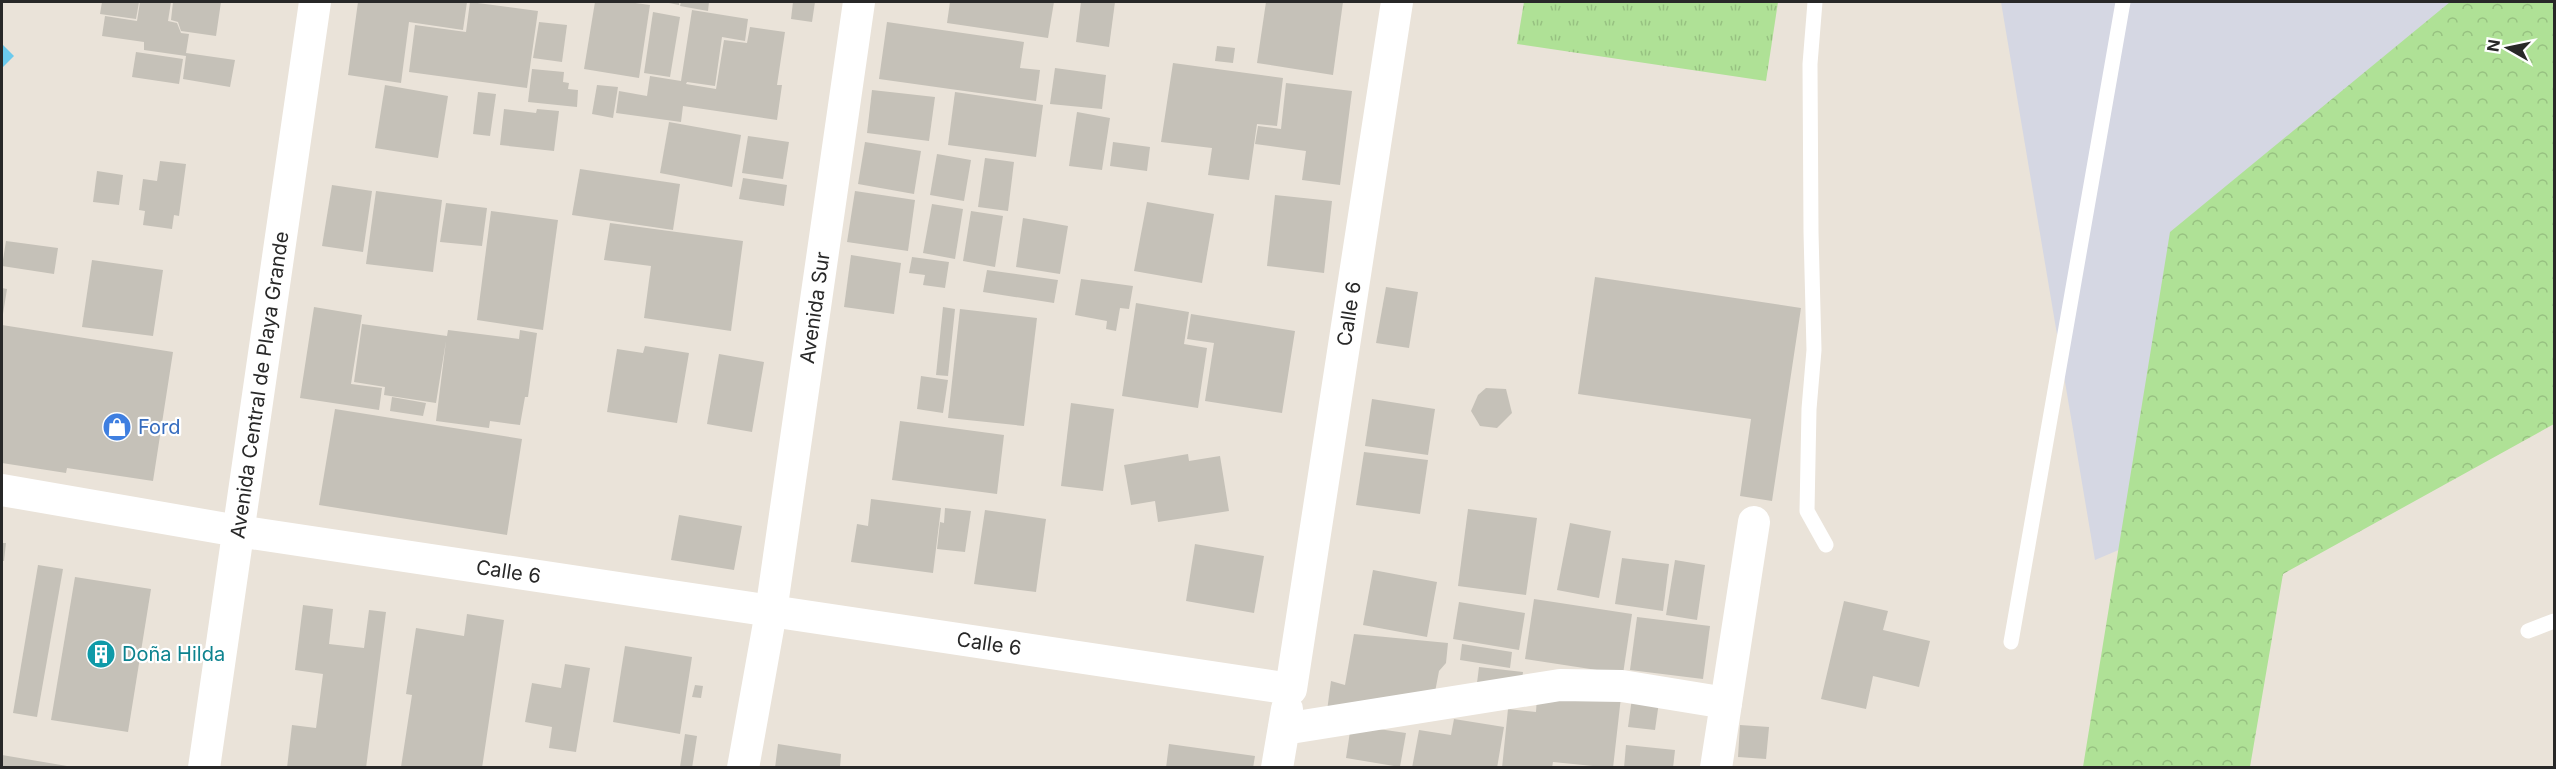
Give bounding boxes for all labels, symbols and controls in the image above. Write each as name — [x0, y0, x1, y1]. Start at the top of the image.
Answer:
north arrow — [2478, 18, 2538, 78]
text: N — [2482, 38, 2504, 53]
street label: Avenida Central de Playa Grande — [225, 230, 294, 540]
street label: Avenida Sur — [795, 250, 835, 365]
street label: Calle 6 — [1332, 280, 1366, 348]
shop icon: Ford — [101, 411, 133, 443]
place label: Ford — [138, 415, 180, 439]
street label: Calle 6 — [474, 555, 542, 588]
street label: Calle 6 — [955, 627, 1023, 660]
building icon: Doña Hilda — [85, 638, 117, 670]
place label: Doña Hilda — [122, 642, 225, 666]

